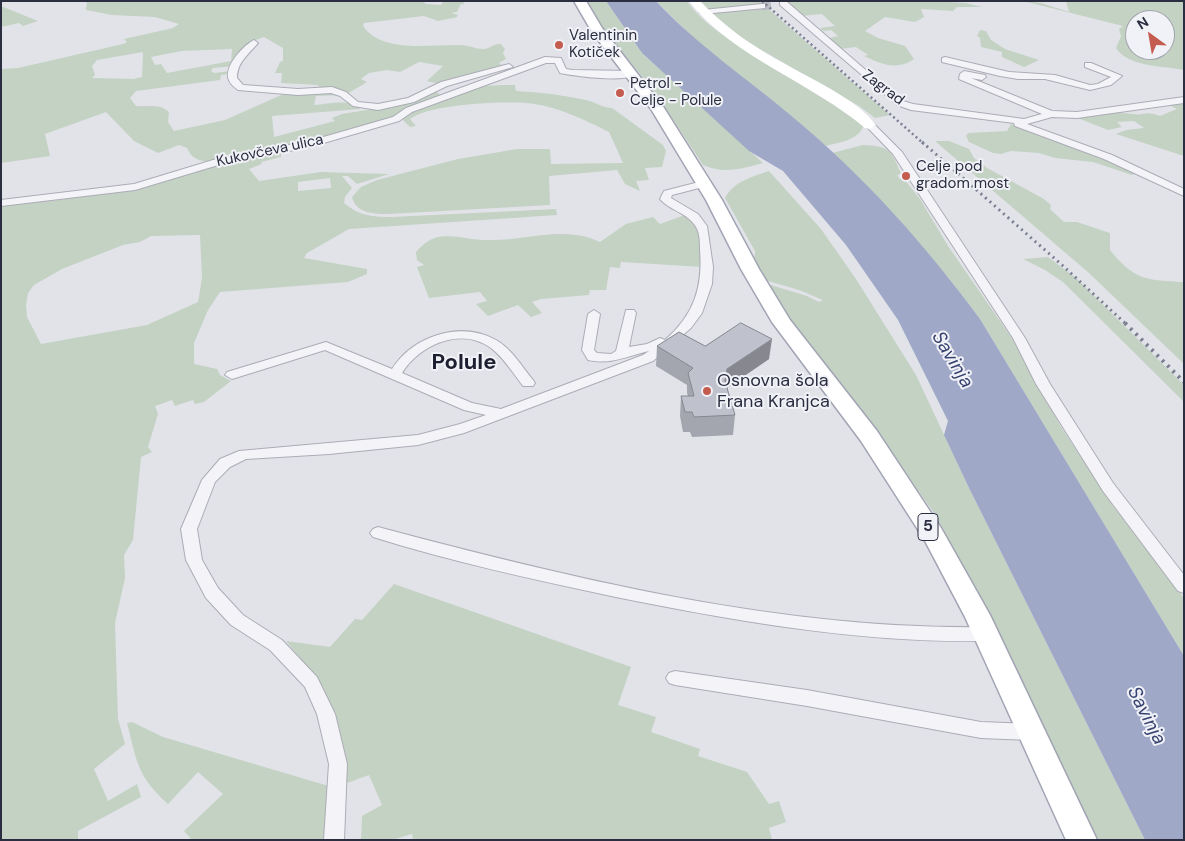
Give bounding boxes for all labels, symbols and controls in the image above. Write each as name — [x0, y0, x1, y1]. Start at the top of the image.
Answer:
north arrow — [1125, 10, 1175, 60]
text: N — [1133, 13, 1152, 33]
place label: Valentinin Kotiček — [569, 27, 637, 62]
marker: Valentinin Kotiček — [553, 39, 565, 51]
street label: Zagrad — [859, 66, 907, 110]
place label: Petrol - Celje - Polule — [630, 75, 722, 110]
marker: Petrol - Celje - Polule — [614, 87, 626, 99]
street label: Kukovčeva ulica — [215, 131, 325, 171]
place label: Celje pod gradom most — [916, 158, 1009, 193]
marker: Celje pod gradom most — [900, 170, 912, 182]
water label: Savinja — [926, 327, 978, 393]
district label: Polule — [432, 350, 496, 376]
place label: Osnovna šola Frana Kranjca — [717, 370, 830, 412]
marker: Osnovna šola Frana Kranjca — [701, 385, 713, 397]
road number: 5 — [918, 514, 938, 540]
water label: Savinja — [1122, 683, 1170, 749]

